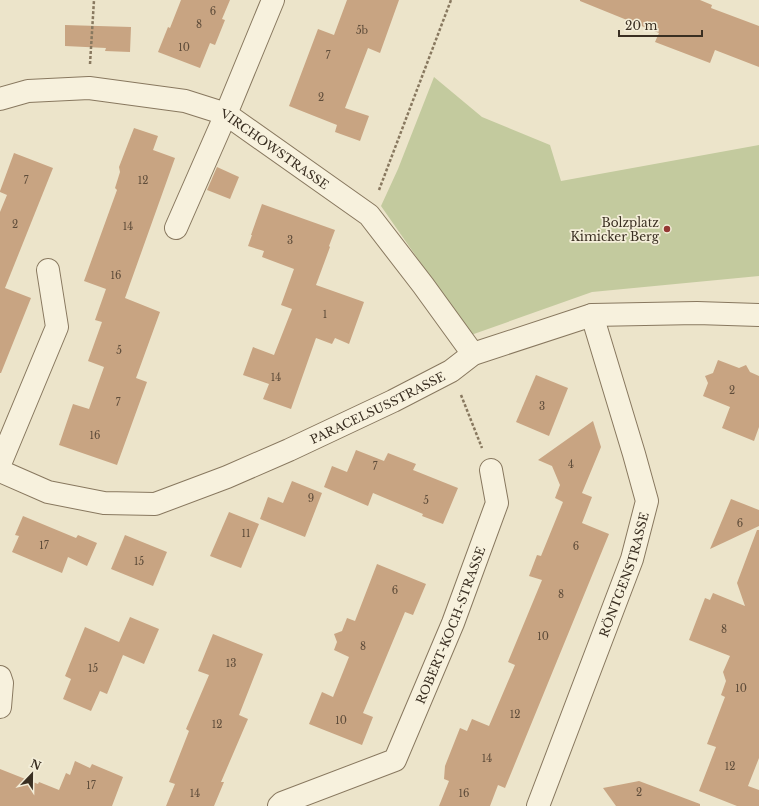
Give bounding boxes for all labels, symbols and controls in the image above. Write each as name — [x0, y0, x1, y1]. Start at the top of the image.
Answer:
house number: 6 — [210, 5, 216, 18]
scale bar — [619, 12, 702, 38]
house number: 8 — [196, 18, 202, 31]
text: 20 m — [625, 18, 657, 33]
house number: 5b — [356, 24, 369, 37]
house number: 10 — [178, 41, 190, 54]
house number: 7 — [325, 49, 331, 62]
house number: 2 — [318, 91, 324, 104]
street label: VIRCHOWSTRASSE — [218, 105, 332, 192]
house number: 7 — [23, 174, 29, 187]
house number: 12 — [138, 174, 148, 187]
place label: Bolzplatz Kimicker Berg — [570, 215, 660, 244]
house number: 2 — [12, 218, 18, 231]
house number: 14 — [123, 220, 133, 233]
marker: Bolzplatz Kimicker Berg — [662, 224, 672, 234]
house number: 3 — [287, 234, 293, 247]
house number: 16 — [111, 269, 121, 282]
house number: 1 — [323, 308, 327, 321]
house number: 5 — [116, 344, 122, 357]
street label: PARACELSUSSTRASSE — [307, 368, 448, 447]
house number: 14 — [271, 371, 281, 384]
house number: 2 — [729, 384, 735, 397]
house number: 7 — [115, 396, 121, 409]
house number: 3 — [539, 400, 545, 413]
house number: 16 — [90, 429, 100, 442]
house number: 4 — [568, 458, 574, 471]
house number: 7 — [372, 460, 378, 473]
house number: 9 — [308, 492, 314, 505]
house number: 5 — [423, 494, 429, 507]
street label: RÖNTGENSTRASSE — [596, 510, 651, 639]
house number: 6 — [737, 517, 743, 530]
house number: 11 — [242, 527, 250, 540]
house number: 17 — [39, 539, 50, 552]
house number: 6 — [573, 540, 579, 553]
street label: ROBERT-KOCH-STRASSE — [412, 544, 488, 706]
house number: 15 — [134, 555, 144, 568]
house number: 6 — [392, 584, 398, 597]
house number: 8 — [558, 588, 564, 601]
house number: 8 — [721, 623, 727, 636]
house number: 10 — [537, 630, 549, 643]
house number: 8 — [360, 640, 366, 653]
house number: 13 — [226, 657, 236, 670]
house number: 15 — [88, 662, 98, 675]
house number: 10 — [735, 682, 747, 695]
house number: 12 — [510, 708, 520, 721]
house number: 10 — [335, 714, 347, 727]
house number: 12 — [212, 718, 222, 731]
house number: 14 — [482, 752, 492, 765]
north arrow — [12, 754, 52, 794]
text: N — [28, 756, 44, 773]
house number: 12 — [725, 760, 735, 773]
house number: 17 — [86, 779, 97, 792]
house number: 2 — [636, 786, 642, 799]
house number: 14 — [190, 787, 200, 800]
house number: 16 — [459, 787, 469, 800]

